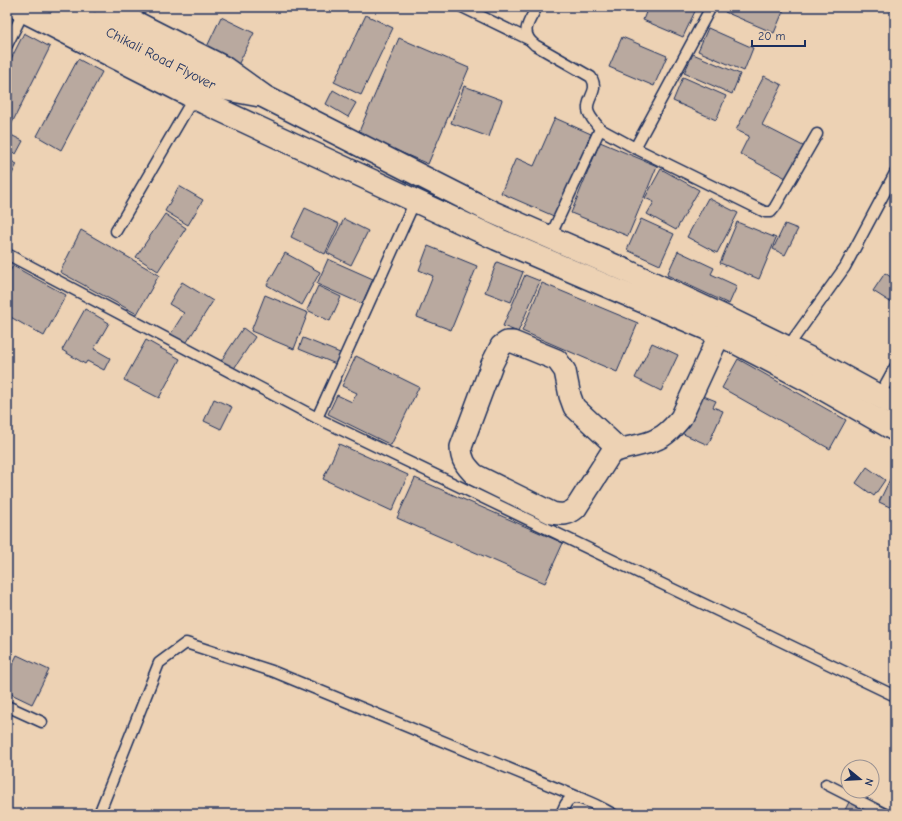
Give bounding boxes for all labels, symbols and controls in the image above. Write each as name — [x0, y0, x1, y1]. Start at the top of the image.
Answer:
scale bar — [752, 22, 805, 48]
street label: Chikali Road Flyover — [103, 23, 219, 94]
text: 20 m — [758, 29, 786, 43]
north arrow — [840, 759, 880, 799]
text: N — [862, 777, 876, 787]

